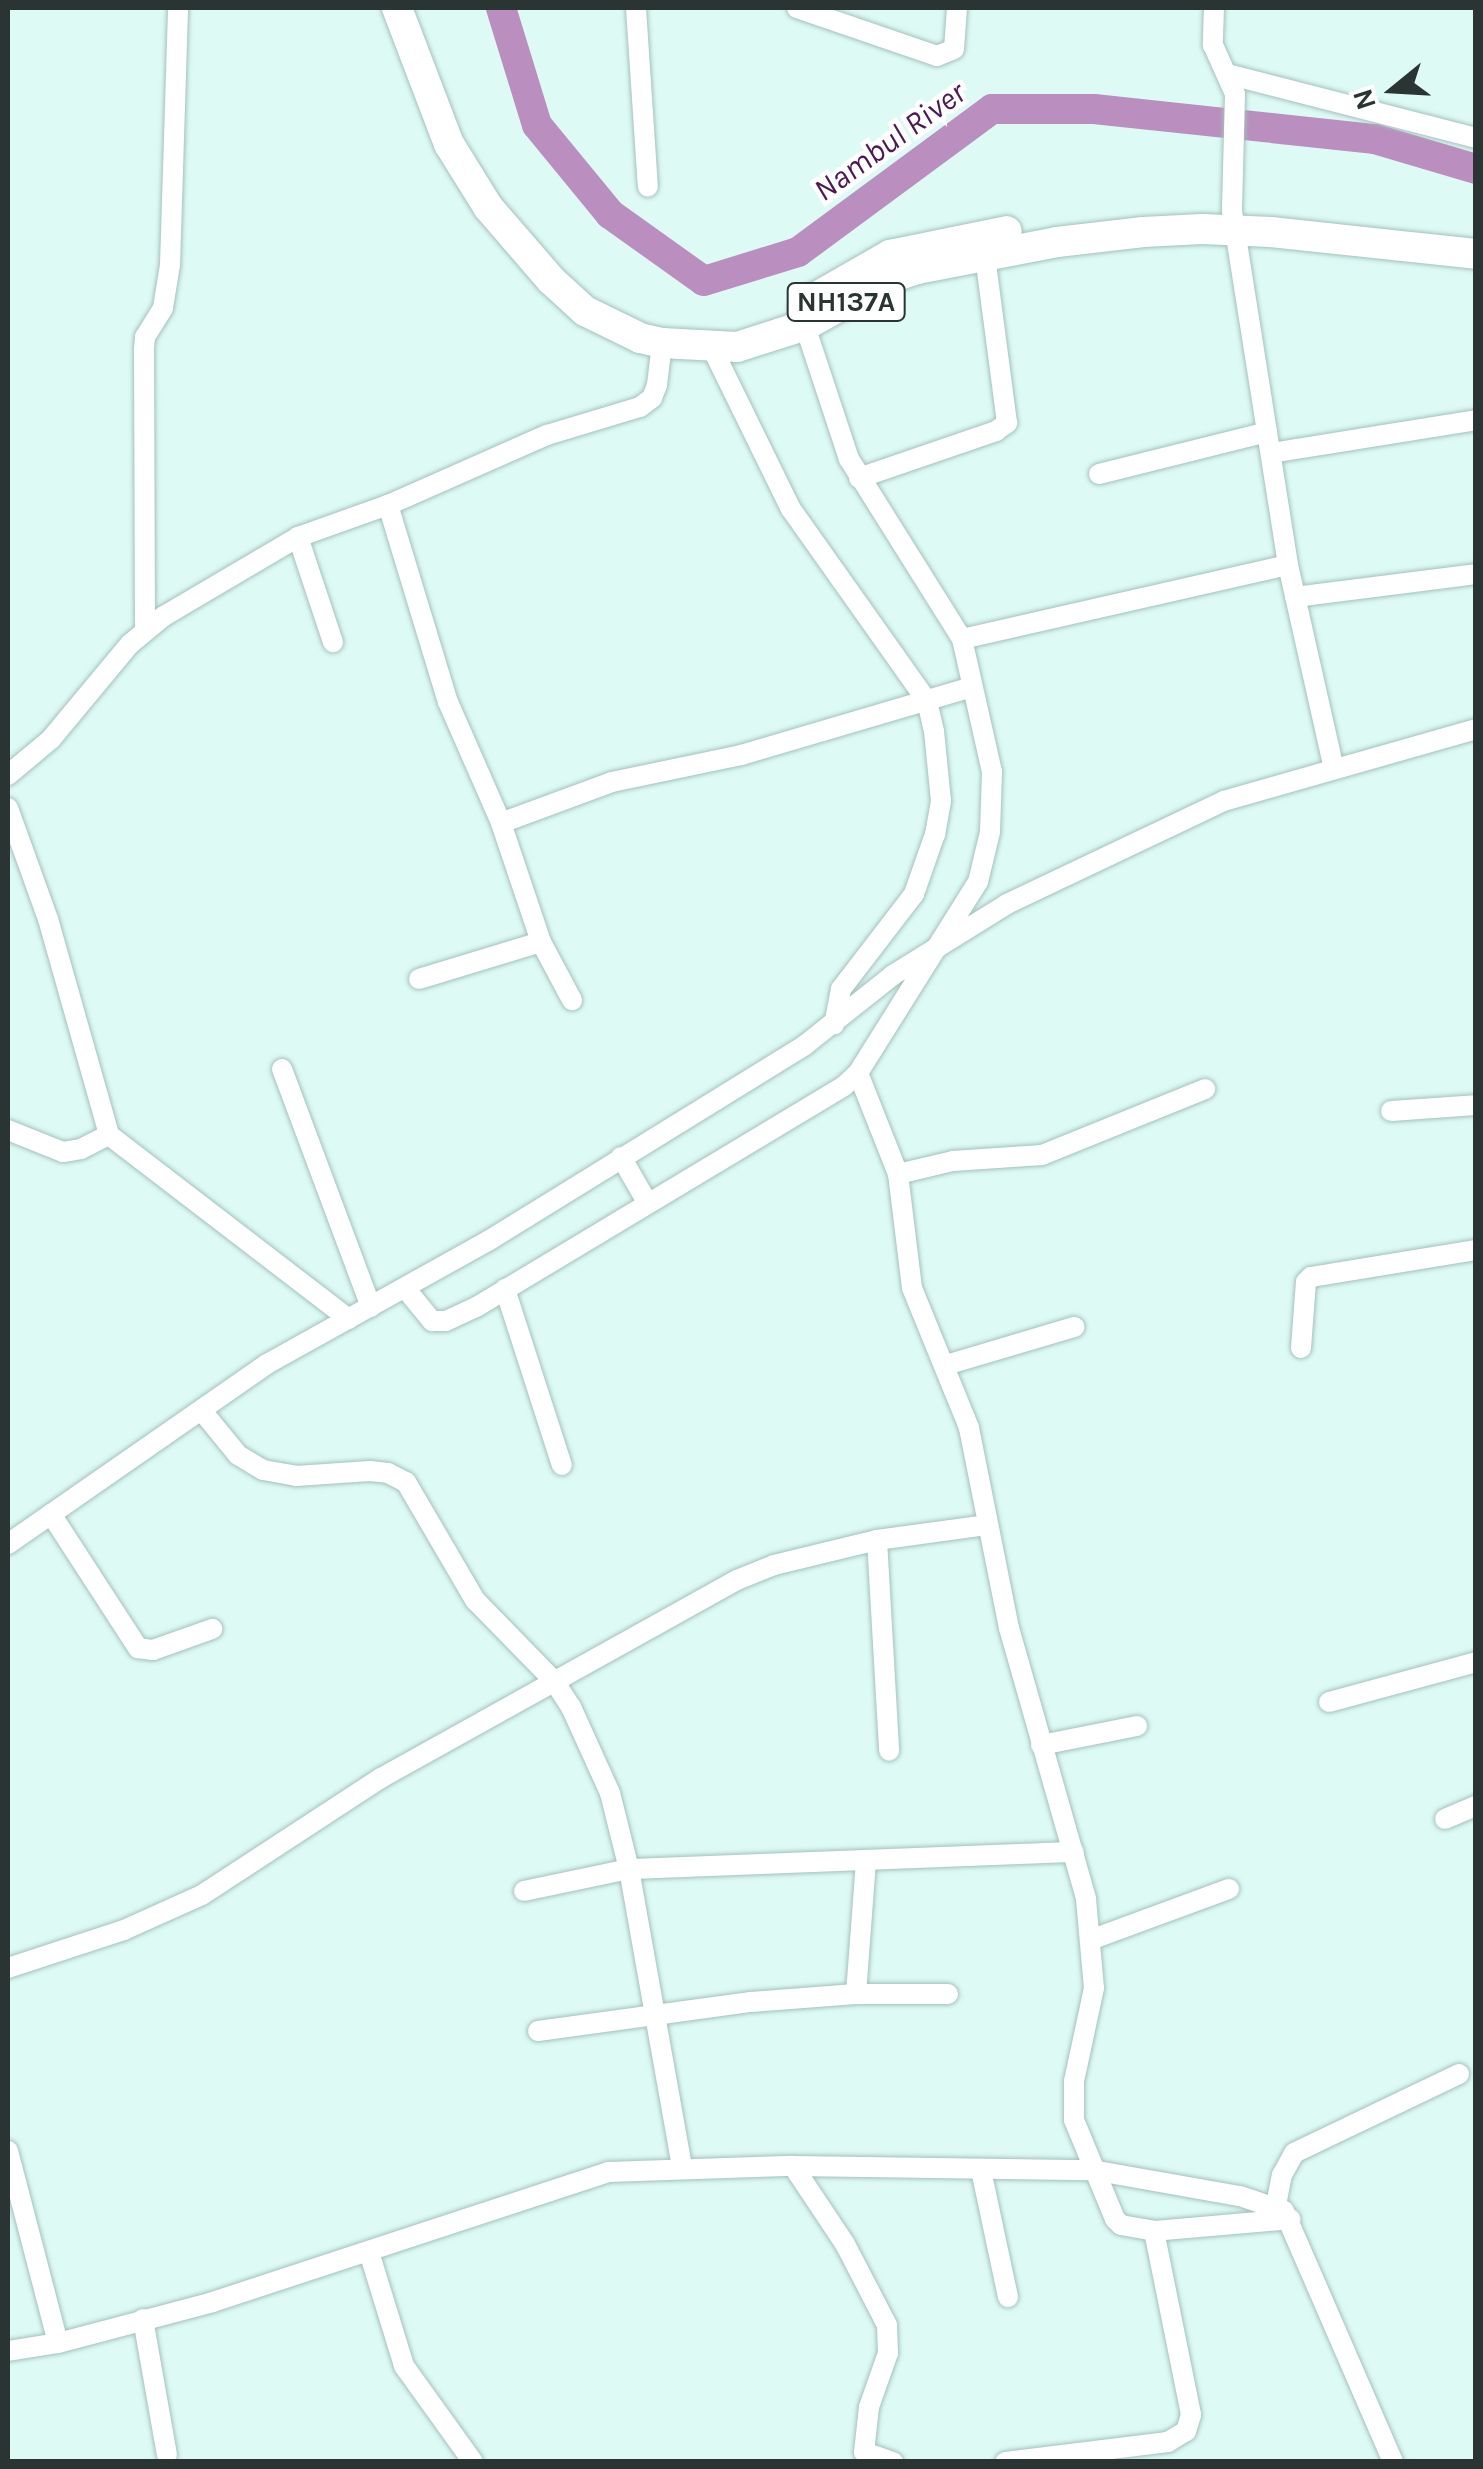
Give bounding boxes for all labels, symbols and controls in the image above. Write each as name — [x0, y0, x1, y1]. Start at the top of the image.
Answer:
north arrow — [1343, 40, 1443, 140]
water label: Nambul River — [807, 74, 973, 210]
text: N — [1345, 85, 1383, 114]
road number: NH137A — [786, 279, 906, 325]

